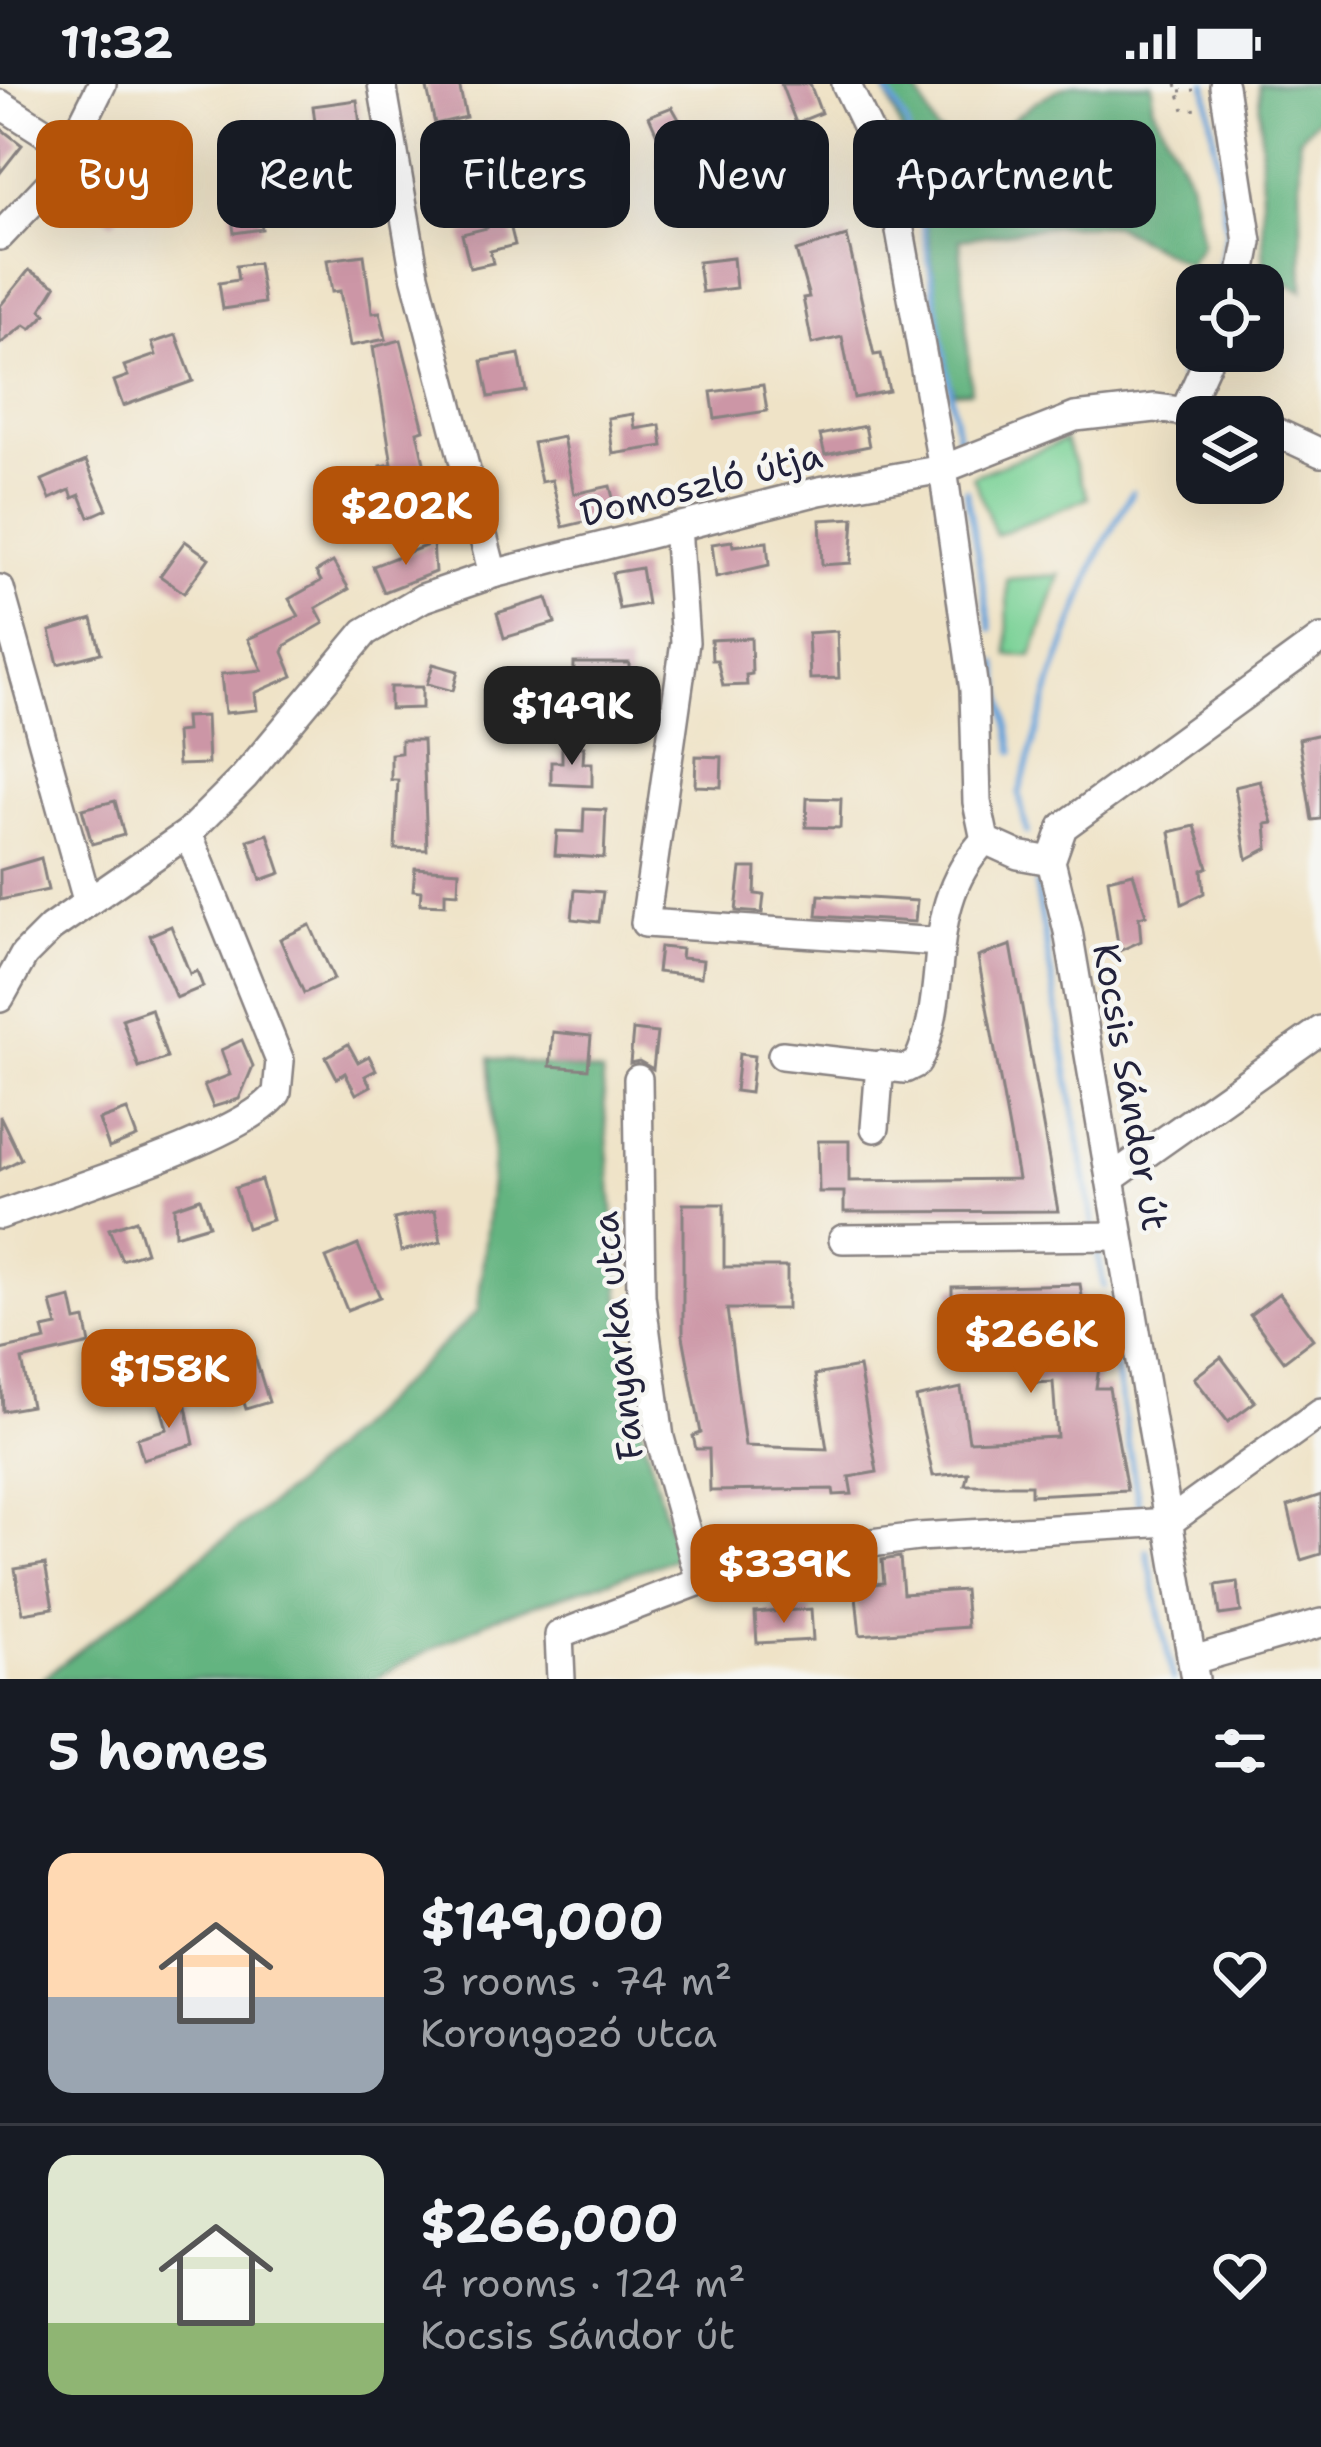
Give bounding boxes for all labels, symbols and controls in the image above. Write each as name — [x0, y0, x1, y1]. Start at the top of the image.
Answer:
text: 11:32 — [60, 12, 173, 72]
chip: Buy — [36, 120, 193, 228]
chip: Rent — [217, 120, 396, 228]
chip: Filters — [420, 120, 630, 228]
chip: New — [654, 120, 829, 228]
chip: Apartment — [853, 120, 1156, 228]
map controls — [1176, 264, 1284, 504]
button: locate — [1176, 264, 1284, 372]
button: layers — [1176, 396, 1284, 504]
street label: Domoszló útja — [575, 431, 827, 538]
pin: $202K — [322, 466, 490, 568]
text: $202K — [340, 479, 472, 531]
pin: $149K — [488, 666, 656, 768]
text: $149K — [511, 679, 633, 731]
street label: Kocsis Sándor út — [1081, 939, 1180, 1235]
street label: Fanyarka utca — [580, 1209, 655, 1463]
pin: $266K — [947, 1294, 1115, 1396]
text: $266K — [964, 1307, 1098, 1359]
pin: $158K — [85, 1329, 253, 1431]
text: $158K — [108, 1342, 230, 1394]
pin: $339K — [700, 1524, 868, 1626]
text: $339K — [717, 1537, 851, 1589]
text: 5 homes — [48, 1717, 268, 1785]
icon: filters — [1207, 1718, 1273, 1784]
text: $149,000 — [420, 1887, 664, 1955]
icon: home — [144, 1901, 288, 2045]
icon: heart — [1207, 1940, 1273, 2006]
text: 3 rooms · 74 m² — [420, 1955, 732, 2007]
text: Korongozó utca — [420, 2007, 717, 2059]
text: $266,000 — [420, 2189, 679, 2257]
icon: home — [144, 2203, 288, 2347]
icon: heart — [1207, 2242, 1273, 2308]
text: 4 rooms · 124 m² — [420, 2257, 746, 2309]
text: Kocsis Sándor út — [420, 2309, 735, 2361]

